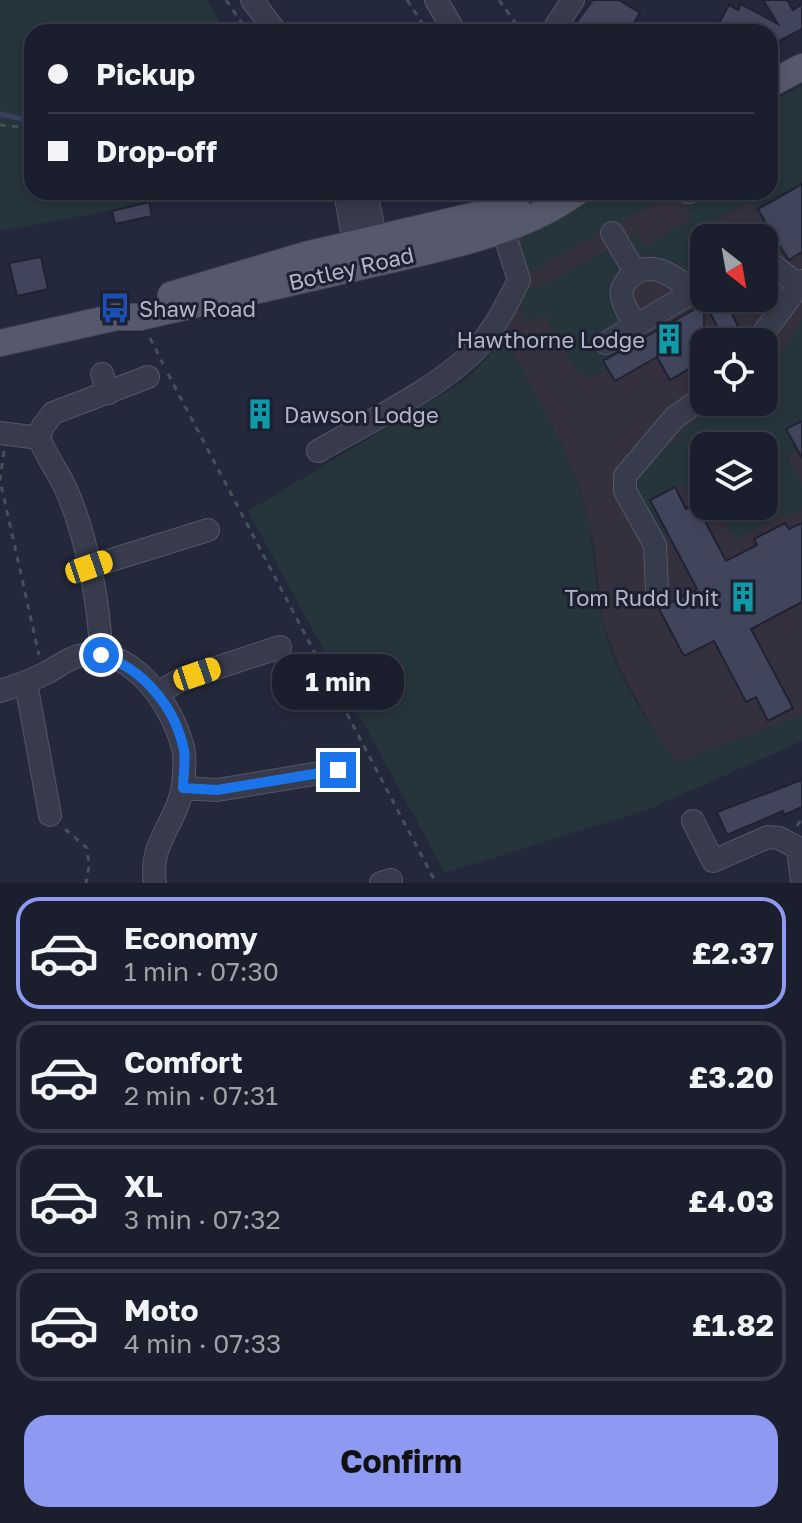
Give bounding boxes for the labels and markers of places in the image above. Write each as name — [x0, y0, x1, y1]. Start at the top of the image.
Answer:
bus stop icon: Shaw Road — [98, 291, 132, 325]
place label: Shaw Road — [139, 295, 256, 322]
building icon: Hawthorne Lodge — [652, 322, 686, 356]
place label: Hawthorne Lodge — [457, 326, 645, 353]
building icon: Dawson Lodge — [243, 397, 277, 431]
place label: Dawson Lodge — [284, 401, 439, 428]
building icon: Tom Rudd Unit — [726, 580, 760, 614]
place label: Tom Rudd Unit — [564, 584, 719, 611]

